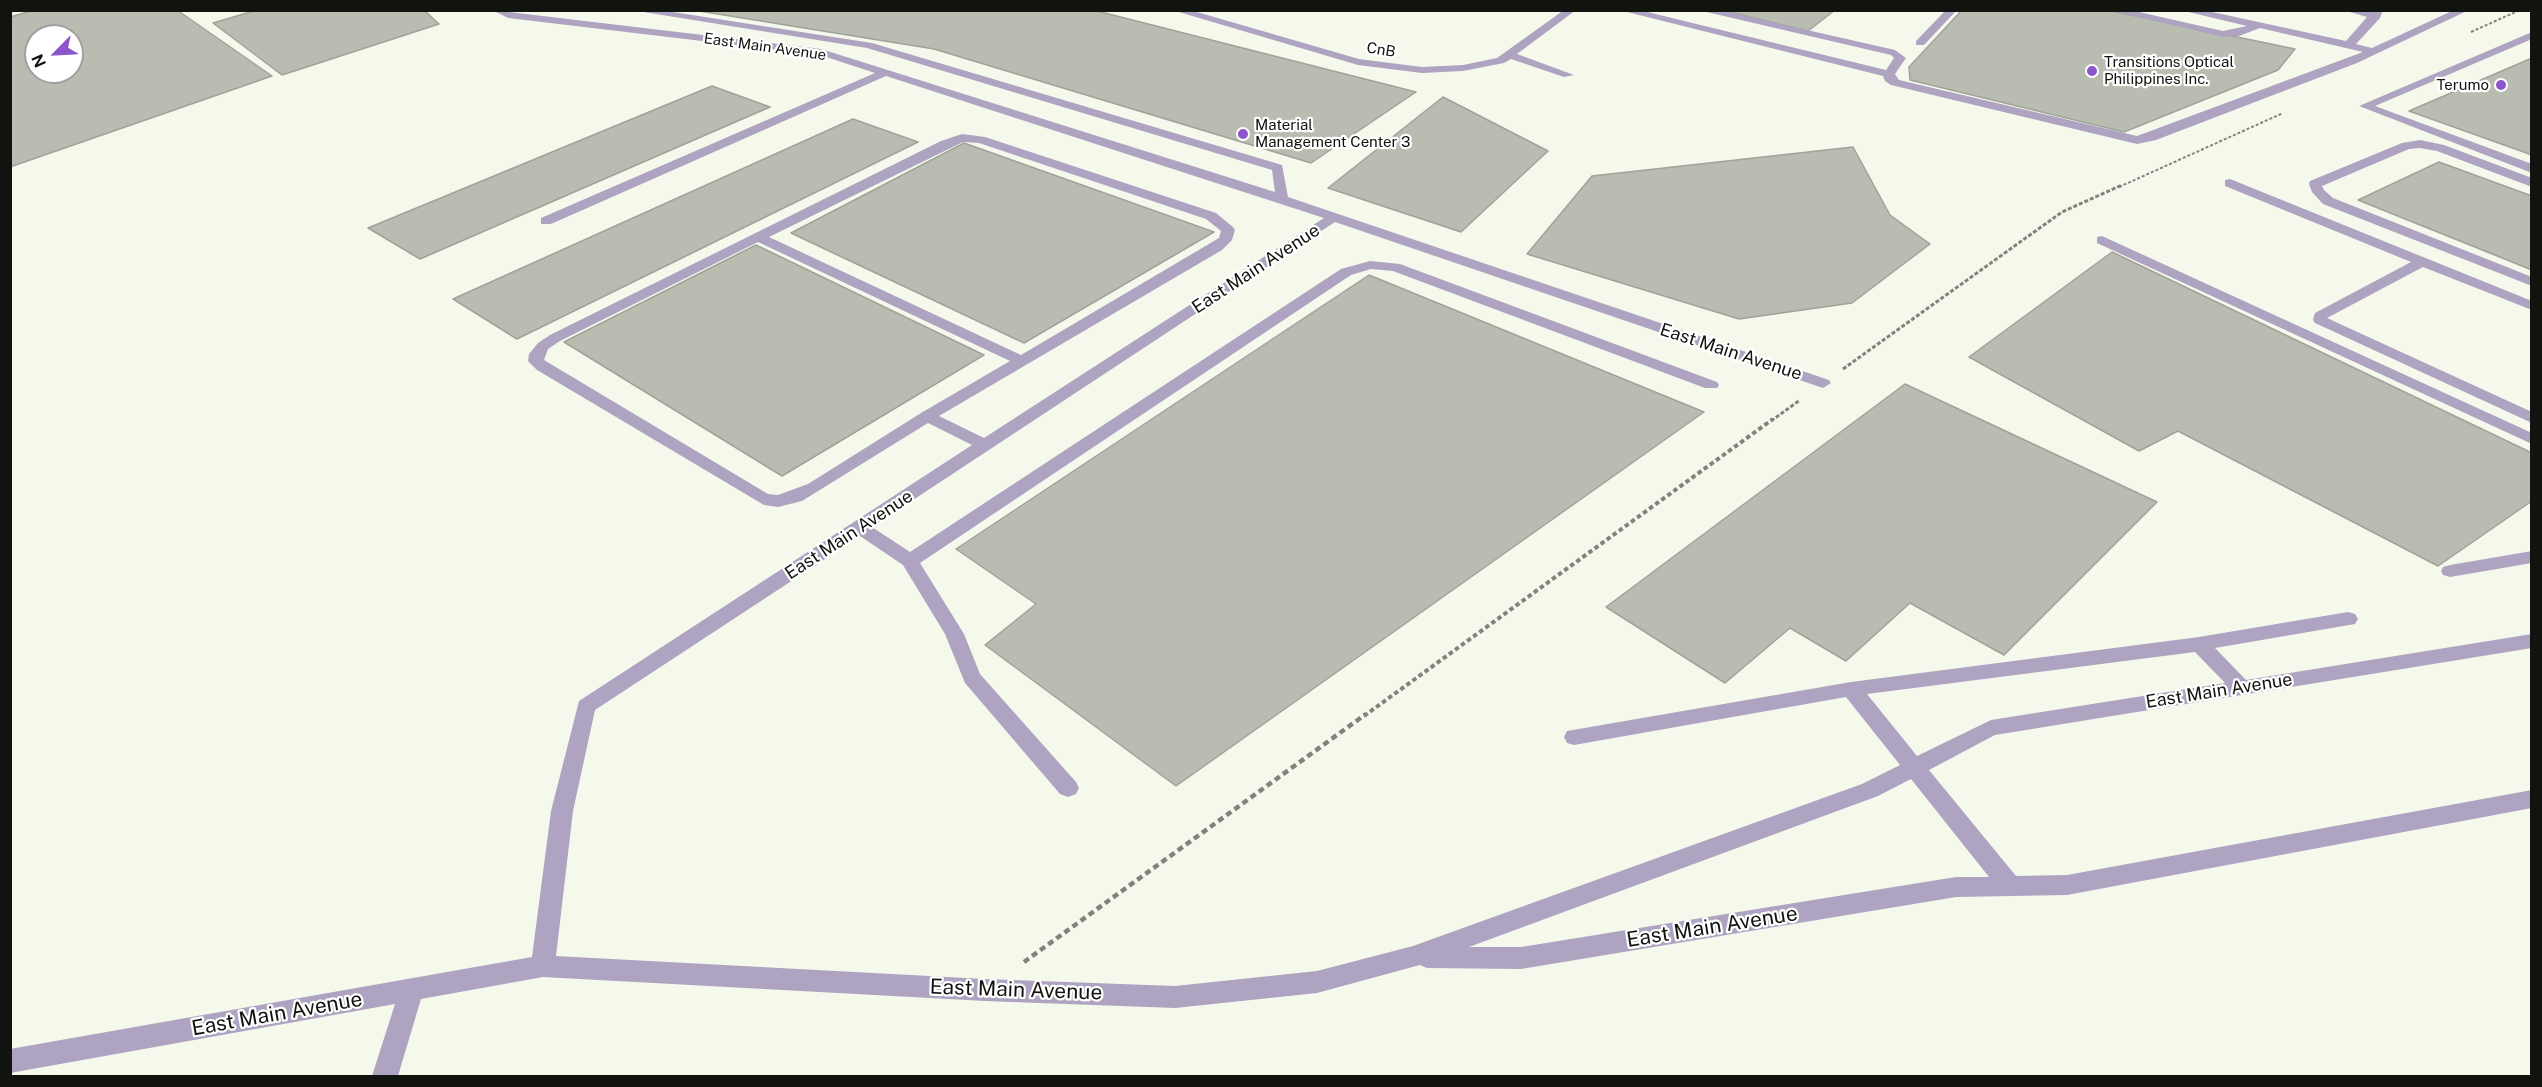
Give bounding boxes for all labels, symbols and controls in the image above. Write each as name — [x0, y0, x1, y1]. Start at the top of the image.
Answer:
north arrow — [24, 24, 84, 84]
street label: East Main Avenue — [703, 29, 827, 65]
street label: CnB — [1365, 39, 1397, 61]
text: N — [28, 51, 50, 70]
place label: Transitions Optical Philippines Inc. — [2104, 53, 2234, 88]
marker: Transitions Optical Philippines Inc. — [2085, 64, 2099, 78]
place label: Terumo — [2437, 76, 2489, 94]
marker: Terumo — [2494, 78, 2508, 92]
place label: Material Management Center 3 — [1255, 116, 1411, 151]
marker: Material Management Center 3 — [1236, 127, 1250, 141]
street label: East Main Avenue — [1188, 220, 1324, 318]
street label: East Main Avenue — [1657, 319, 1805, 385]
street label: East Main Avenue — [781, 486, 917, 584]
street label: East Main Avenue — [2144, 669, 2294, 713]
street label: East Main Avenue — [1625, 901, 1799, 953]
street label: East Main Avenue — [929, 974, 1103, 1006]
street label: East Main Avenue — [190, 987, 364, 1041]

